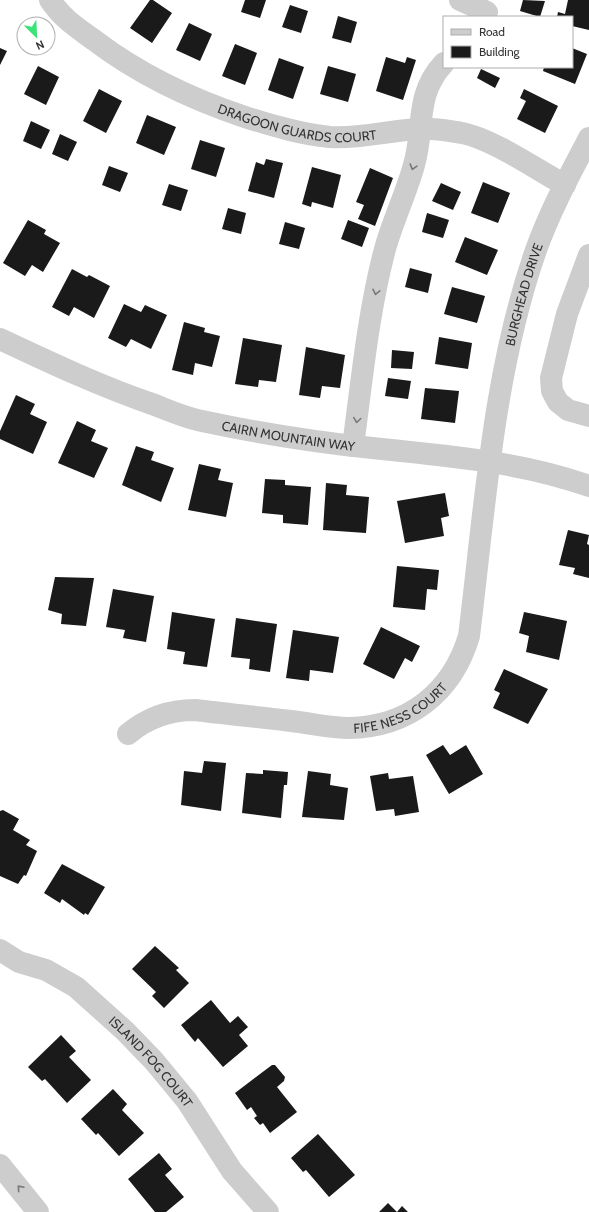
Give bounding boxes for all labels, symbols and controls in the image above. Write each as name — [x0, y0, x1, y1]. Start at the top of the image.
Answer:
north arrow — [16, 16, 56, 56]
legend — [443, 16, 573, 68]
text: Road — [479, 24, 505, 39]
text: N — [34, 37, 46, 53]
text: Building — [479, 44, 521, 59]
street label: DRAGOON GUARDS COURT — [216, 100, 377, 145]
one-way arrow — [409, 164, 418, 171]
street label: BURGHEAD DRIVE — [501, 241, 546, 347]
one-way arrow — [373, 288, 381, 295]
street label: CAIRN MOUNTAIN WAY — [221, 417, 356, 454]
one-way arrow — [353, 417, 362, 423]
street label: FIFE NESS COURT — [353, 679, 450, 736]
street label: ISLAND FOG COURT — [106, 1013, 197, 1110]
one-way arrow — [17, 1185, 24, 1193]

